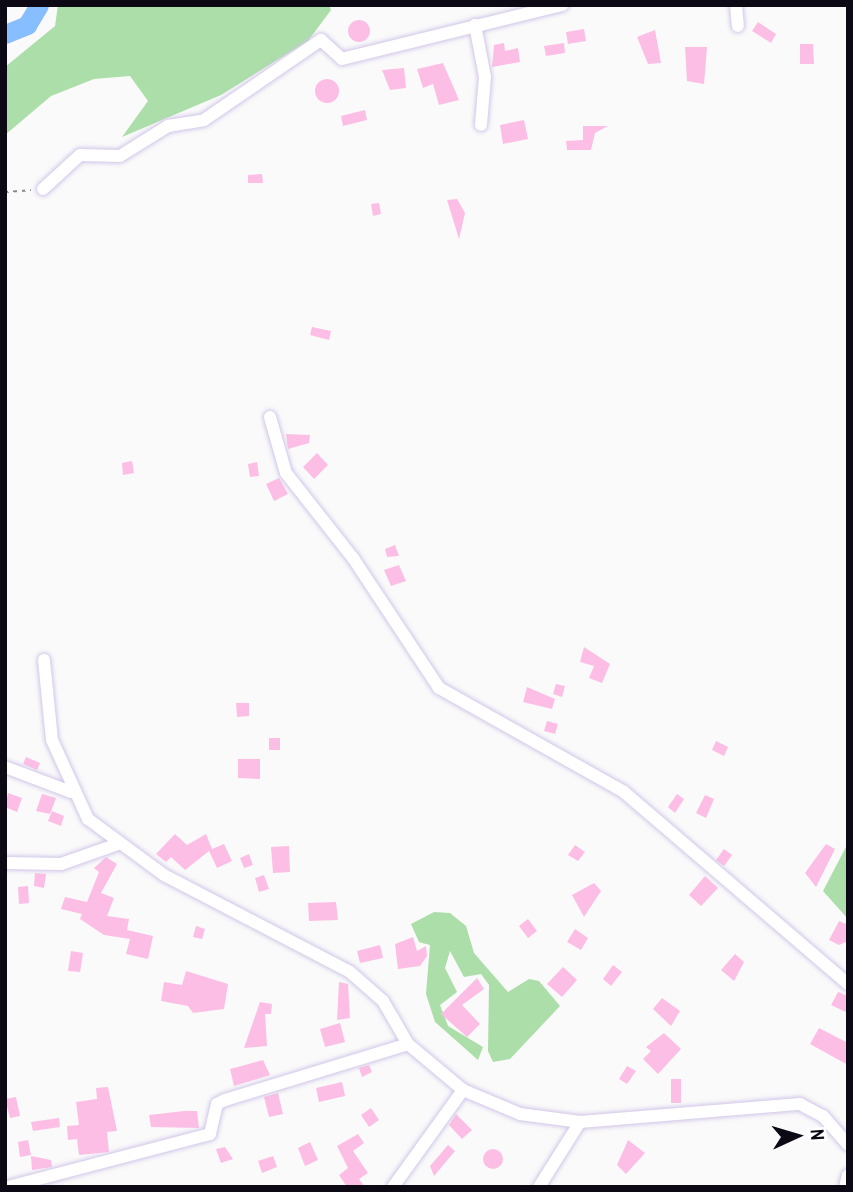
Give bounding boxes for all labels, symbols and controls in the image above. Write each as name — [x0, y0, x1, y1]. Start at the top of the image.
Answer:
north arrow — [762, 1101, 832, 1171]
text: N — [805, 1128, 831, 1141]

